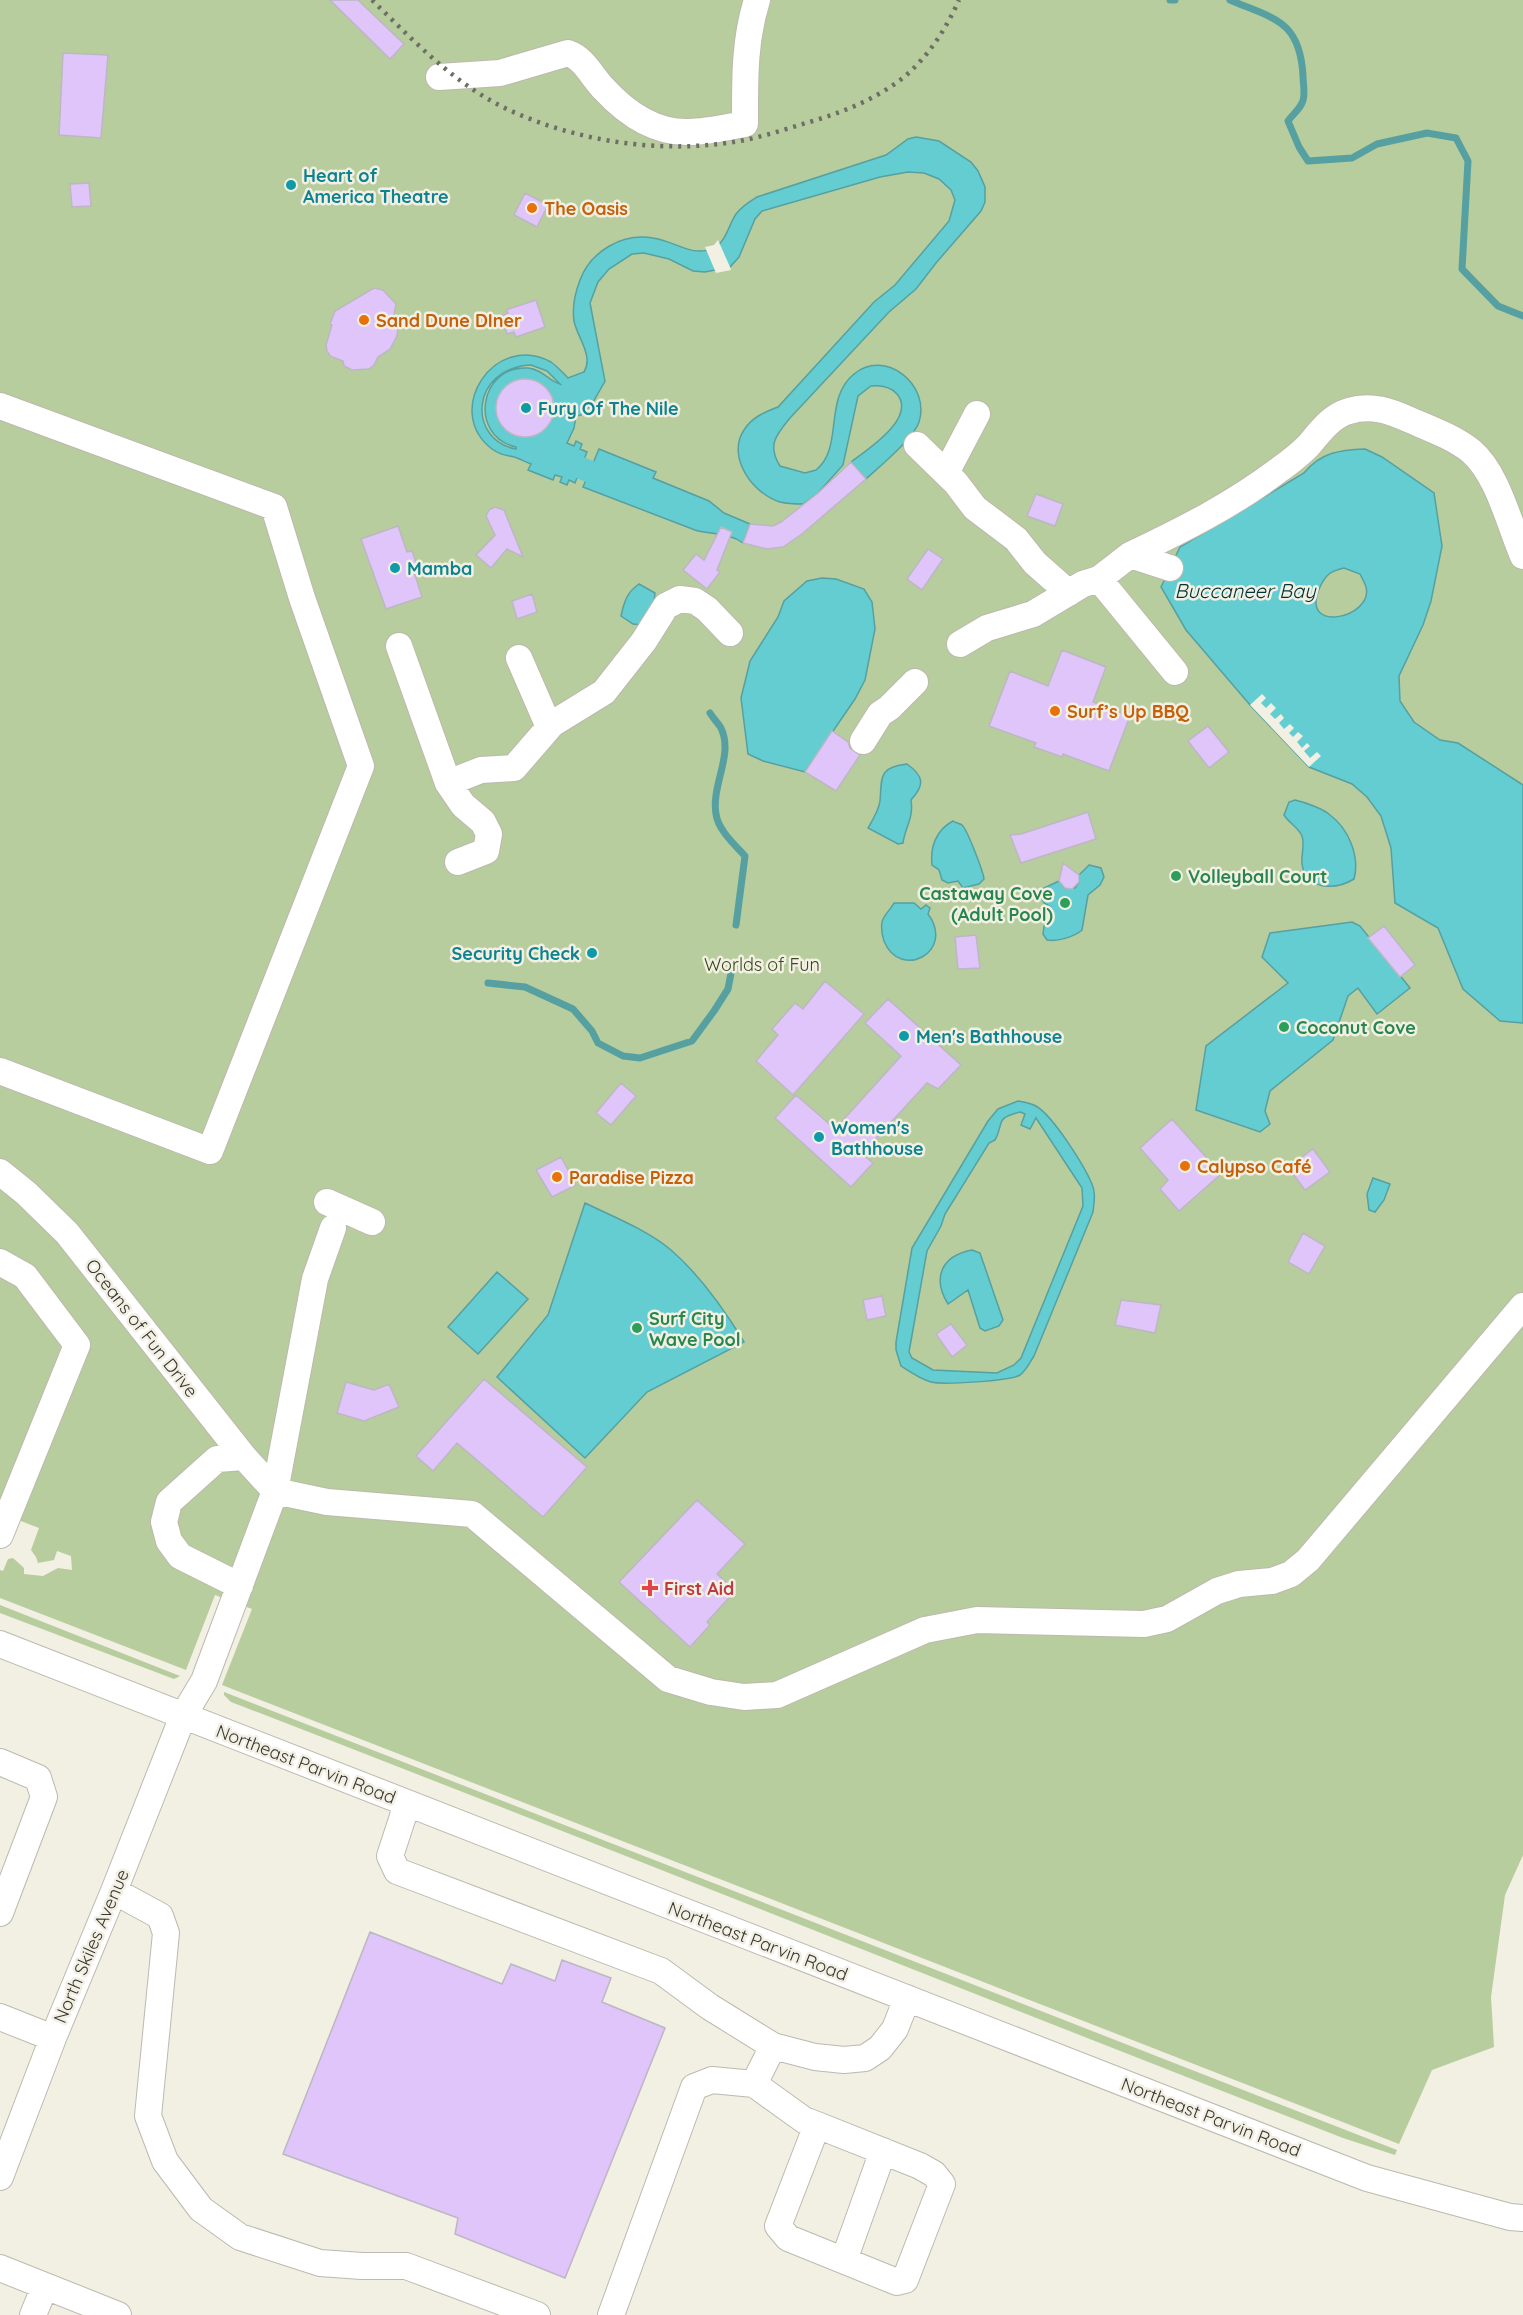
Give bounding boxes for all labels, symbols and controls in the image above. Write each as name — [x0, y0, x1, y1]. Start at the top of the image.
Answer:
place label: Heart of America Theatre — [303, 164, 449, 208]
marker: Heart of America Theatre — [284, 178, 298, 192]
place label: The Oasis — [544, 197, 628, 220]
marker: The Oasis — [525, 201, 539, 215]
place label: Sand Dune DIner — [376, 309, 522, 332]
marker: Sand Dune DIner — [357, 313, 371, 327]
place label: Fury Of The Nile — [538, 397, 679, 420]
marker: Fury Of The Nile — [519, 401, 533, 415]
place label: Mamba — [407, 557, 472, 580]
marker: Mamba — [388, 561, 402, 575]
water label: Buccaneer Bay — [1174, 578, 1317, 603]
place label: Surf’s Up BBQ — [1067, 700, 1190, 723]
marker: Surf’s Up BBQ — [1048, 704, 1062, 718]
place label: Volleyball Court — [1188, 865, 1327, 888]
marker: Volleyball Court — [1169, 869, 1183, 883]
place label: Castaway Cove (Adult Pool) — [919, 882, 1053, 926]
marker: Castaway Cove (Adult Pool) — [1058, 896, 1072, 910]
place label: Security Check — [452, 942, 580, 965]
marker: Security Check — [585, 946, 599, 960]
park label: Worlds of Fun — [704, 953, 820, 976]
place label: Coconut Cove — [1296, 1016, 1416, 1039]
marker: Coconut Cove — [1277, 1020, 1291, 1034]
place label: Men's Bathhouse — [916, 1025, 1062, 1048]
marker: Men's Bathhouse — [897, 1029, 911, 1043]
place label: Women's Bathhouse — [831, 1116, 924, 1160]
marker: Women's Bathhouse — [812, 1130, 826, 1144]
place label: Calypso Café — [1197, 1155, 1312, 1178]
marker: Calypso Café — [1178, 1159, 1192, 1173]
place label: Paradise Pizza — [569, 1166, 694, 1189]
marker: Paradise Pizza — [550, 1170, 564, 1184]
street label: Oceans of Fun Drive — [81, 1254, 203, 1402]
place label: Surf City Wave Pool — [649, 1307, 741, 1351]
marker: Surf City Wave Pool — [630, 1321, 644, 1335]
place label: First Aid — [664, 1577, 734, 1600]
marker: First Aid — [641, 1579, 659, 1597]
street label: Northeast Parvin Road — [213, 1719, 399, 1809]
street label: North Skiles Avenue — [48, 1866, 134, 2026]
street label: Northeast Parvin Road — [665, 1896, 851, 1986]
street label: Northeast Parvin Road — [1118, 2072, 1304, 2162]

